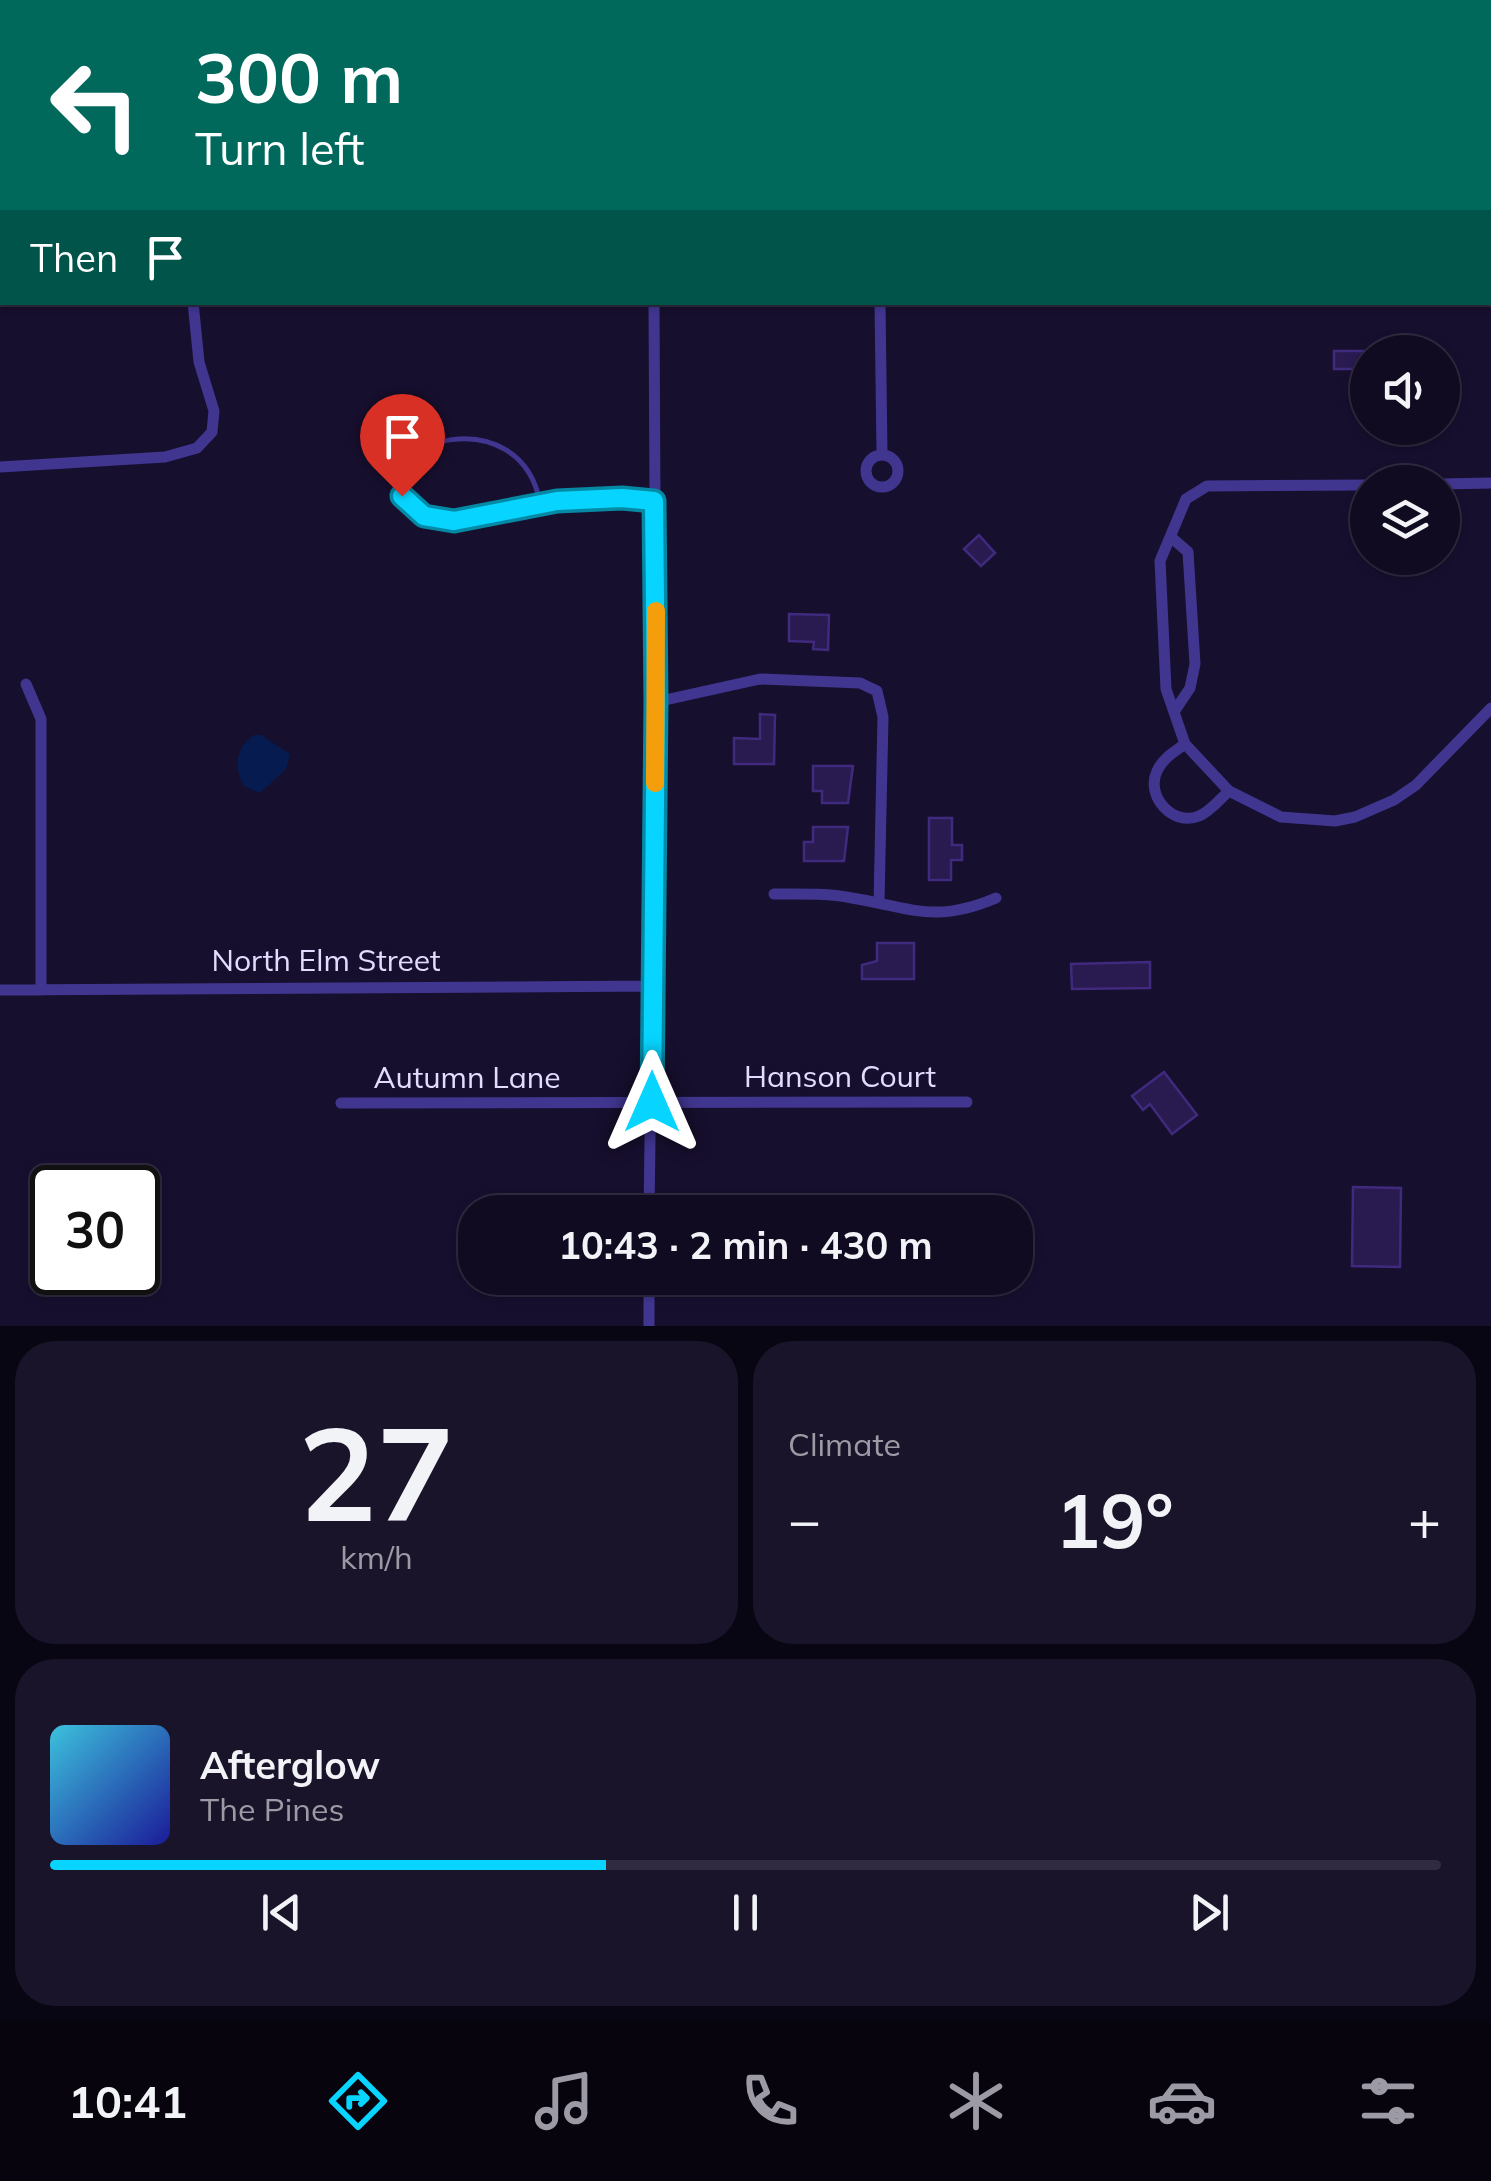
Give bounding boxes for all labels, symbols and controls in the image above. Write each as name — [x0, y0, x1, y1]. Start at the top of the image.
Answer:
text: 300 m — [195, 33, 403, 121]
icon: left — [30, 40, 160, 170]
text: Turn left — [195, 120, 364, 176]
icon: arrive — [138, 230, 193, 285]
text: Then — [30, 234, 118, 282]
map controls — [1350, 335, 1460, 575]
button: sound — [1350, 335, 1460, 445]
pin — [360, 394, 445, 497]
icon: arrive — [375, 409, 430, 464]
button: layers — [1350, 465, 1460, 575]
street label: North Elm Street — [211, 941, 441, 979]
position arrow — [600, 1050, 704, 1154]
street label: Hanson Court — [744, 1057, 936, 1095]
street label: Autumn Lane — [373, 1058, 561, 1096]
speed limit sign: 30 — [30, 1165, 160, 1295]
text: 10:43 · 2 min · 430 m — [558, 1221, 933, 1269]
text: 27 — [298, 1390, 455, 1554]
text: Climate — [788, 1424, 901, 1464]
text: 19° — [1055, 1473, 1174, 1567]
text: − — [788, 1485, 821, 1554]
text: + — [1408, 1485, 1441, 1554]
text: km/h — [340, 1537, 413, 1577]
text: Afterglow — [200, 1741, 380, 1789]
text: The Pines — [200, 1789, 344, 1829]
icon: previous — [254, 1885, 309, 1940]
icon: pause — [718, 1885, 773, 1940]
icon: next — [1182, 1885, 1237, 1940]
icon: directions — [323, 2066, 393, 2136]
icon: music — [529, 2066, 599, 2136]
icon: phone — [735, 2066, 805, 2136]
icon: climate — [941, 2066, 1011, 2136]
icon: car — [1147, 2066, 1217, 2136]
icon: filters — [1353, 2066, 1423, 2136]
text: 10:41 — [68, 2073, 187, 2129]

